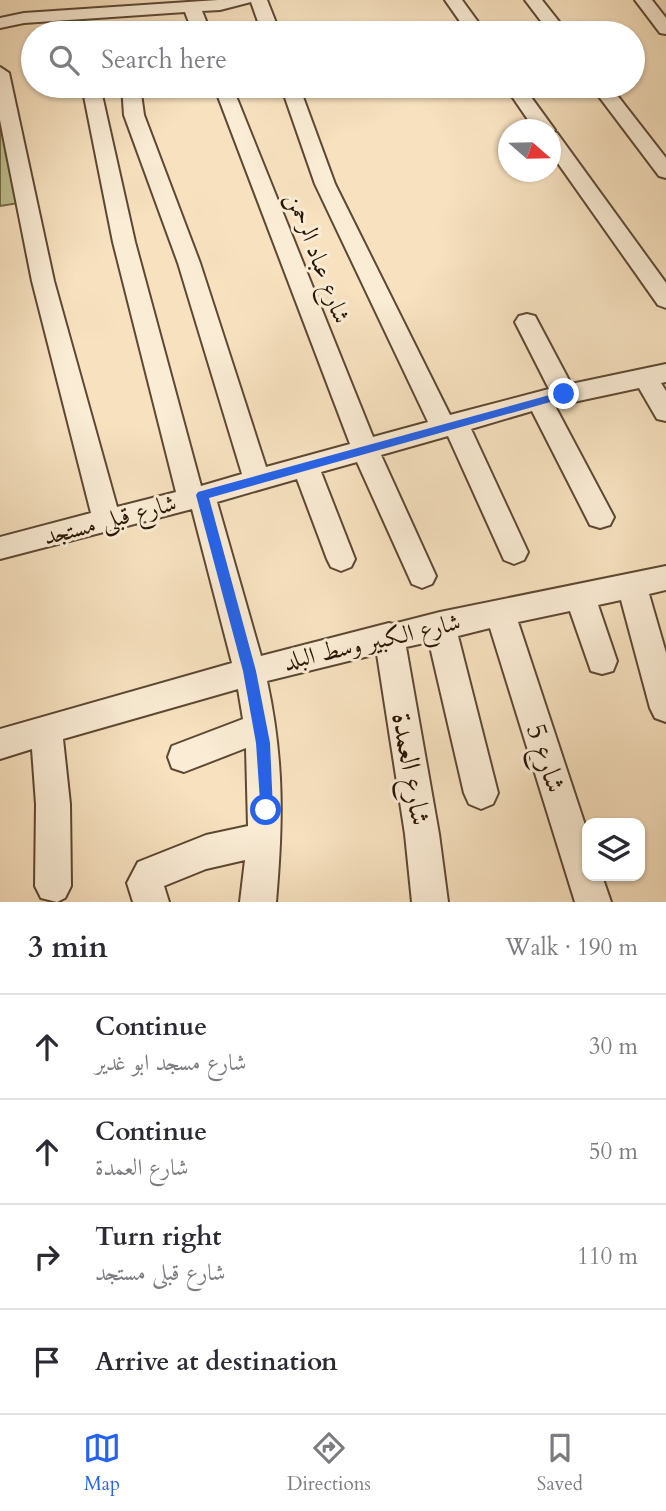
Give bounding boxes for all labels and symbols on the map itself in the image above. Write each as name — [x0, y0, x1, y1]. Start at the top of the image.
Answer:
north arrow — [498, 119, 561, 182]
street label: شارع عباد الرحمن — [275, 188, 358, 329]
route end — [548, 378, 579, 409]
street label: شارع قبلى مستجد — [40, 486, 181, 556]
street label: شارع الكبير وسط البلد — [280, 606, 464, 681]
street label: شارع العمدة — [378, 710, 440, 829]
street label: شارع 5 — [513, 719, 575, 799]
route start — [250, 794, 281, 825]

